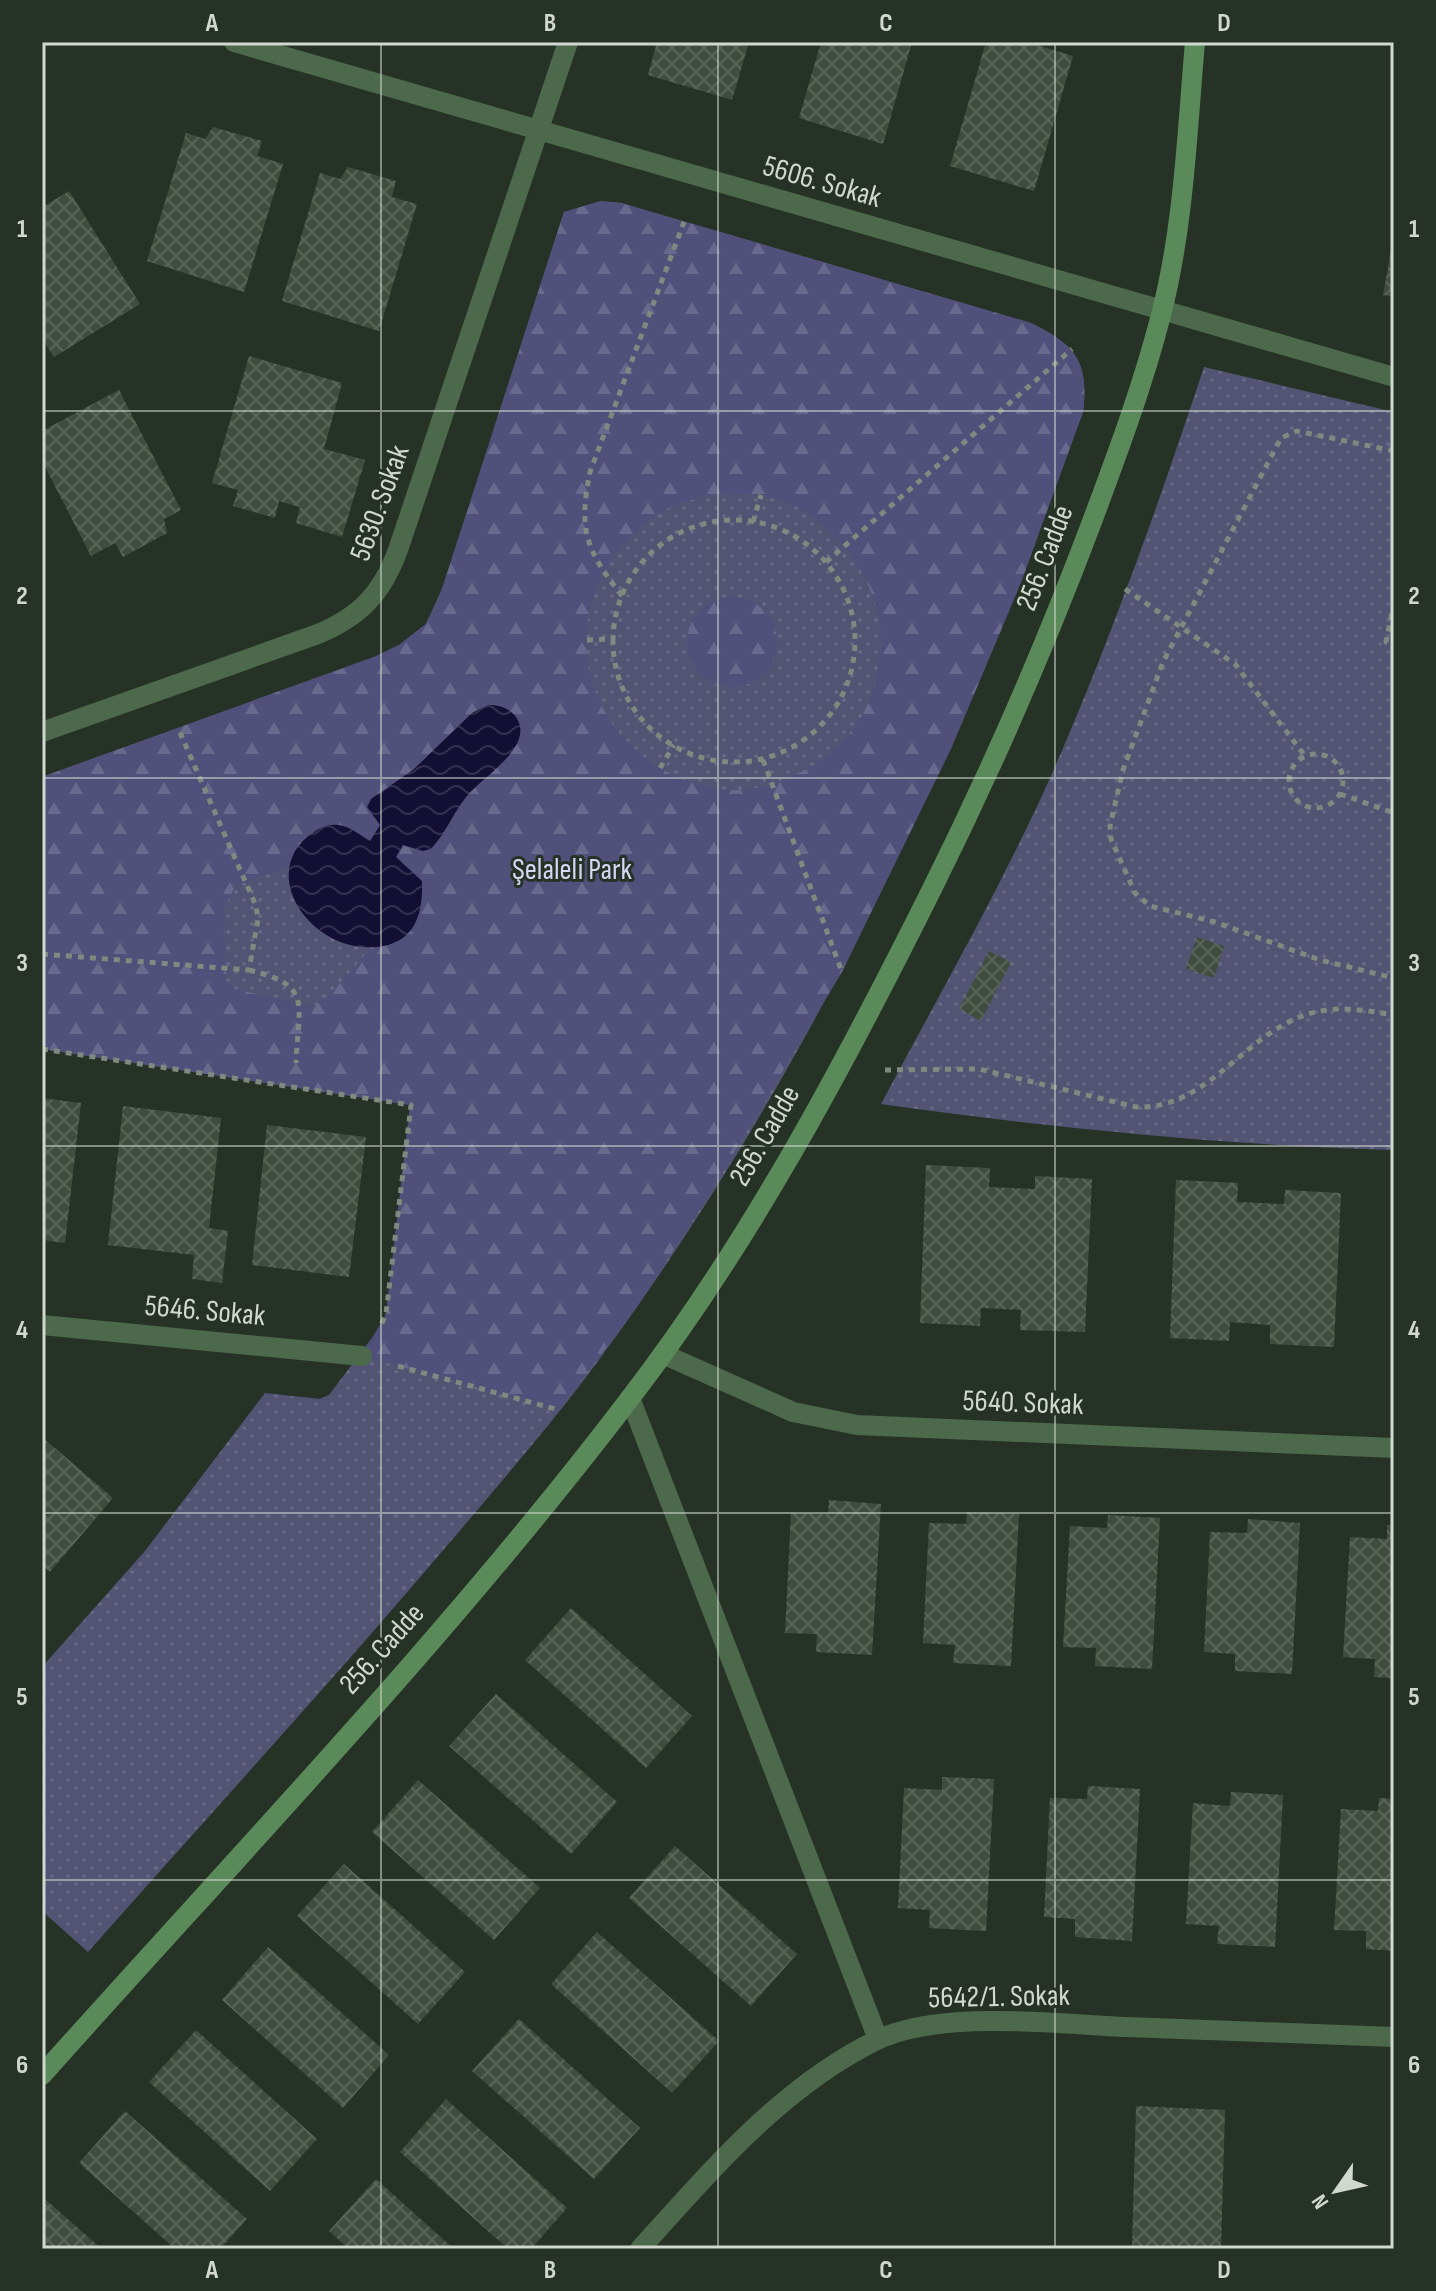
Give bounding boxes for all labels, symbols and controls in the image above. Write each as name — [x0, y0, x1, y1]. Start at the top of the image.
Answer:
text: A — [205, 8, 219, 39]
text: B — [544, 8, 556, 39]
text: C — [879, 8, 893, 39]
text: D — [1217, 8, 1231, 39]
street label: 5606. Sokak — [759, 148, 886, 216]
text: 1 — [17, 214, 27, 245]
text: 1 — [1409, 214, 1419, 245]
street label: 5630. Sokak — [342, 440, 418, 566]
street label: 256. Cadde — [1008, 500, 1082, 616]
text: 2 — [16, 581, 28, 612]
text: 2 — [1408, 581, 1420, 612]
park label: Şelaleli Park — [512, 852, 633, 888]
text: 3 — [16, 948, 28, 979]
text: 3 — [1408, 948, 1420, 979]
street label: 256. Cadde — [722, 1079, 808, 1193]
street label: 5646. Sokak — [143, 1288, 267, 1334]
text: 4 — [16, 1315, 28, 1346]
text: 4 — [1408, 1315, 1420, 1346]
street label: 5640. Sokak — [962, 1383, 1085, 1423]
street label: 256. Cadde — [332, 1596, 432, 1702]
text: 5 — [16, 1682, 28, 1713]
text: 5 — [1408, 1682, 1420, 1713]
street label: 5642/1. Sokak — [928, 1978, 1071, 2016]
text: 6 — [16, 2050, 28, 2081]
text: 6 — [1408, 2050, 1420, 2081]
north arrow — [1296, 2151, 1376, 2231]
text: N — [1306, 2189, 1335, 2214]
text: A — [205, 2255, 219, 2286]
text: B — [544, 2255, 556, 2286]
text: C — [879, 2255, 893, 2286]
text: D — [1217, 2255, 1231, 2286]

